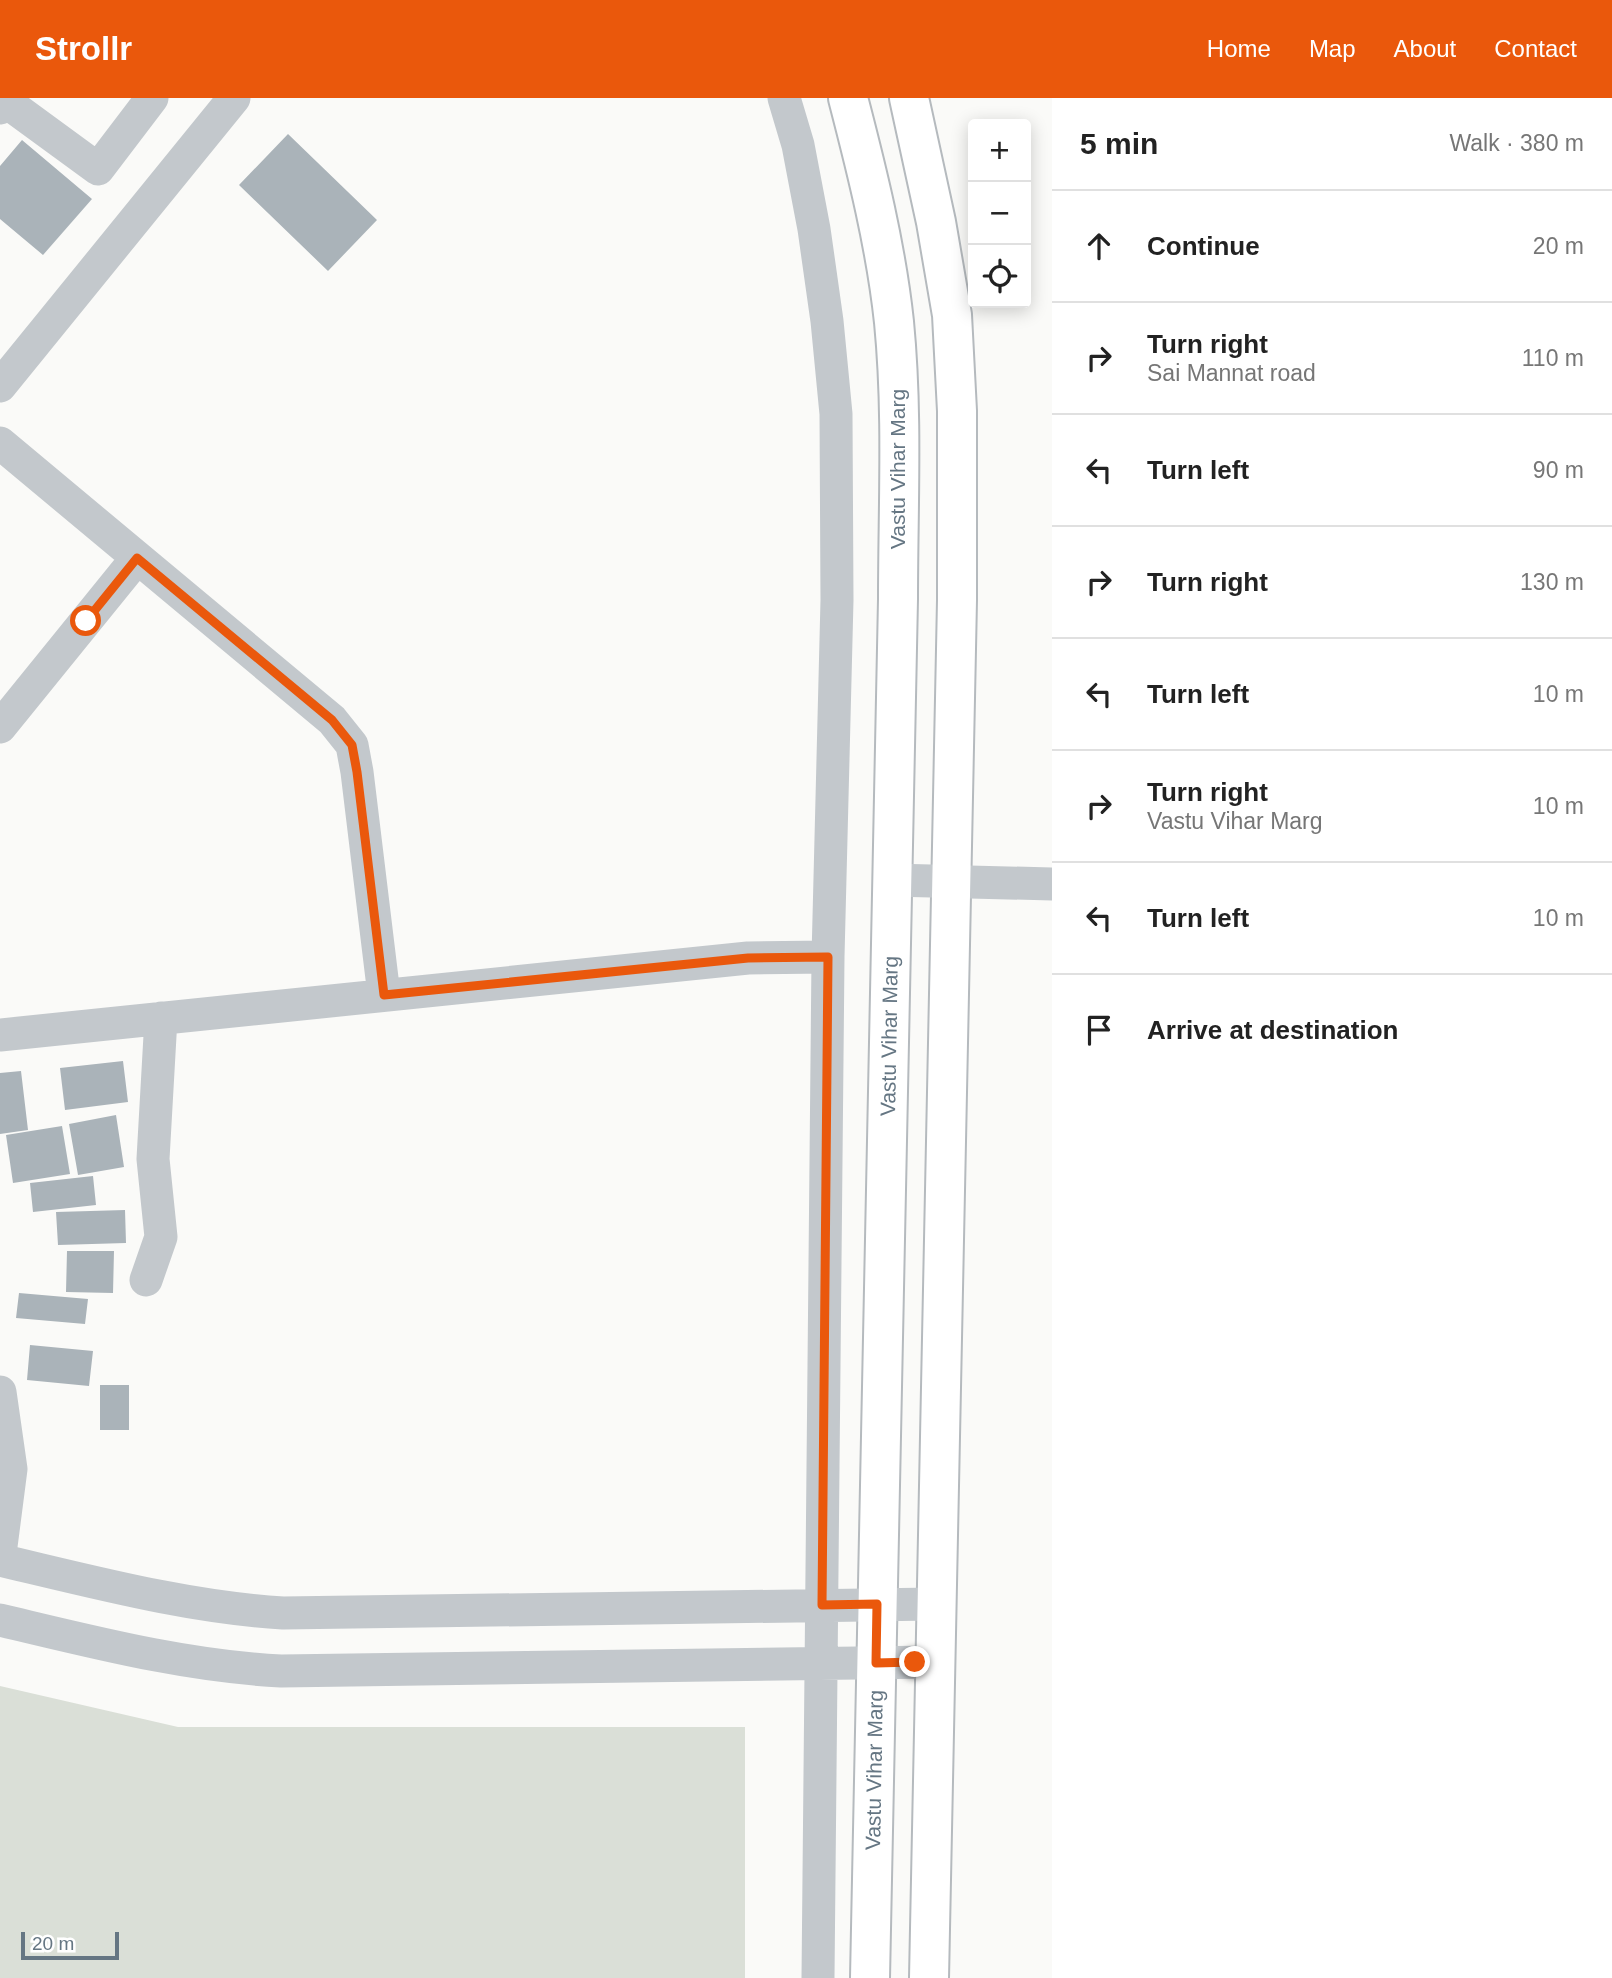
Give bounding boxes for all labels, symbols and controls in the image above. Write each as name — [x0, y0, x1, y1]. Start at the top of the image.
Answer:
text: Strollr — [35, 30, 132, 67]
text: Home — [1207, 35, 1271, 62]
text: Map — [1309, 35, 1356, 62]
text: About — [1394, 35, 1456, 62]
text: Contact — [1494, 35, 1577, 62]
map controls — [968, 119, 1031, 308]
button: + — [968, 119, 1031, 182]
text: 5 min — [1080, 127, 1158, 160]
text: Walk · 380 m — [1449, 130, 1584, 156]
button: − — [968, 182, 1031, 245]
icon: ahead — [1080, 227, 1118, 265]
text: Continue — [1147, 231, 1260, 261]
text: 20 m — [1533, 233, 1584, 259]
button: locate — [968, 245, 1031, 308]
text: Turn right — [1147, 329, 1268, 359]
icon: right — [1080, 339, 1118, 377]
text: 110 m — [1522, 345, 1584, 371]
text: Sai Mannat road — [1147, 360, 1316, 386]
street label: Vastu Vihar Marg — [886, 389, 909, 549]
icon: left — [1080, 451, 1118, 489]
text: Turn left — [1147, 455, 1249, 485]
text: 90 m — [1533, 457, 1584, 483]
icon: right — [1080, 563, 1118, 601]
text: Turn right — [1147, 567, 1268, 597]
text: 130 m — [1520, 569, 1584, 595]
route start — [70, 605, 101, 636]
icon: left — [1080, 675, 1118, 713]
text: Turn left — [1147, 679, 1249, 709]
text: 10 m — [1533, 681, 1584, 707]
text: Turn right — [1147, 777, 1268, 807]
icon: right — [1080, 787, 1118, 825]
text: 10 m — [1533, 793, 1584, 819]
text: Vastu Vihar Marg — [1147, 808, 1323, 834]
icon: left — [1080, 899, 1118, 937]
text: Turn left — [1147, 903, 1249, 933]
text: 10 m — [1533, 905, 1584, 931]
street label: Vastu Vihar Marg — [876, 956, 902, 1116]
icon: arrive — [1080, 1011, 1118, 1049]
text: Arrive at destination — [1147, 1015, 1398, 1045]
route end — [899, 1646, 930, 1677]
street label: Vastu Vihar Marg — [861, 1690, 887, 1850]
scale bar — [21, 1929, 119, 1961]
text: 20 m — [32, 1933, 74, 1954]

